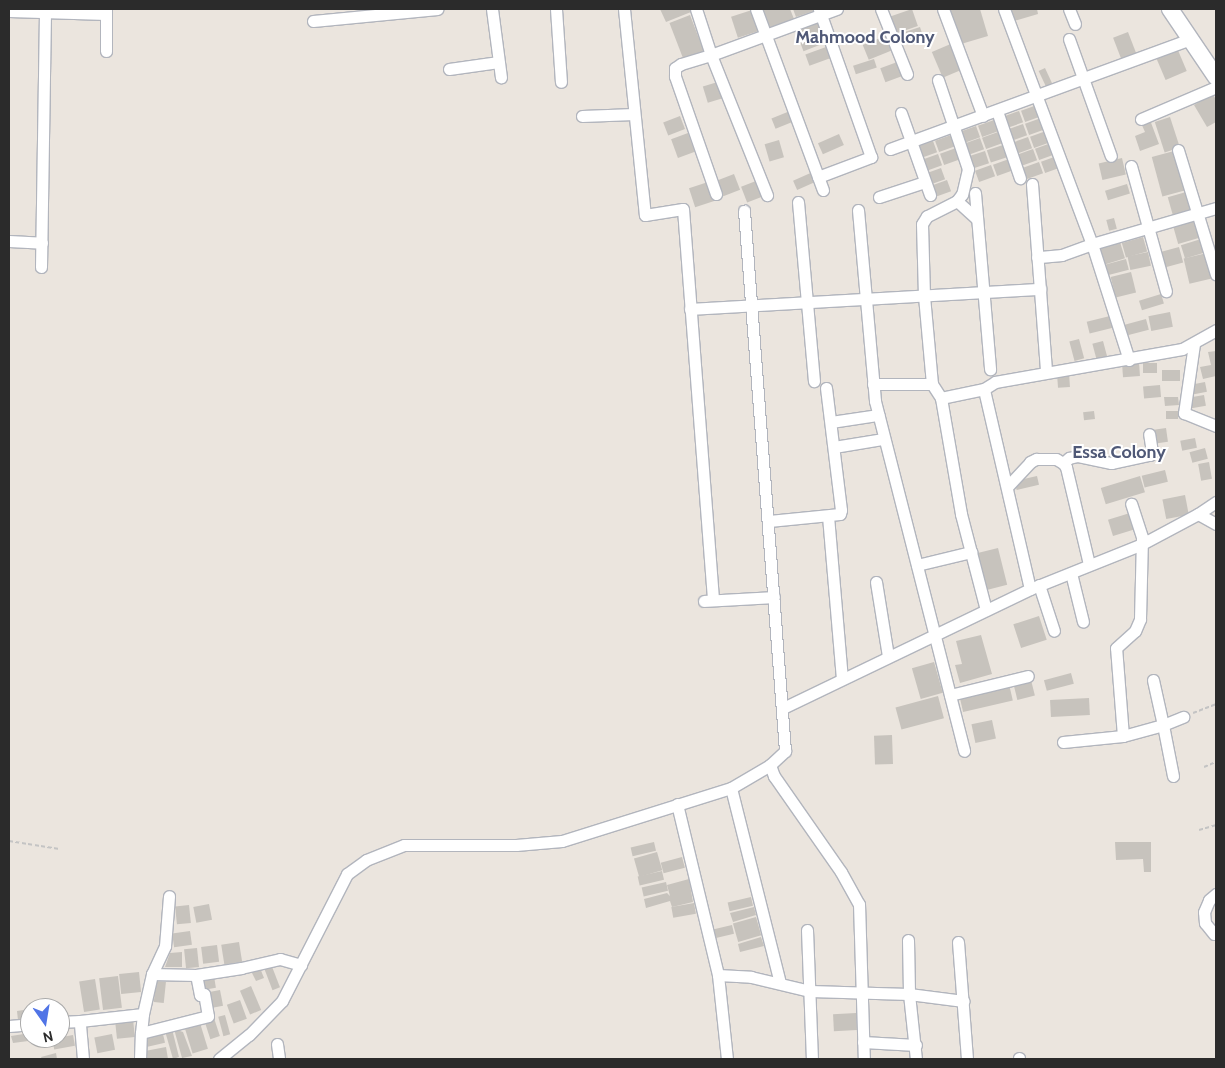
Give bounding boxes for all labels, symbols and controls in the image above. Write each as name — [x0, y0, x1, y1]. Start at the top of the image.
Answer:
district label: Mahmood Colony — [795, 26, 935, 48]
district label: Essa Colony — [1072, 441, 1166, 463]
north arrow — [20, 998, 70, 1048]
text: N — [41, 1027, 55, 1047]

